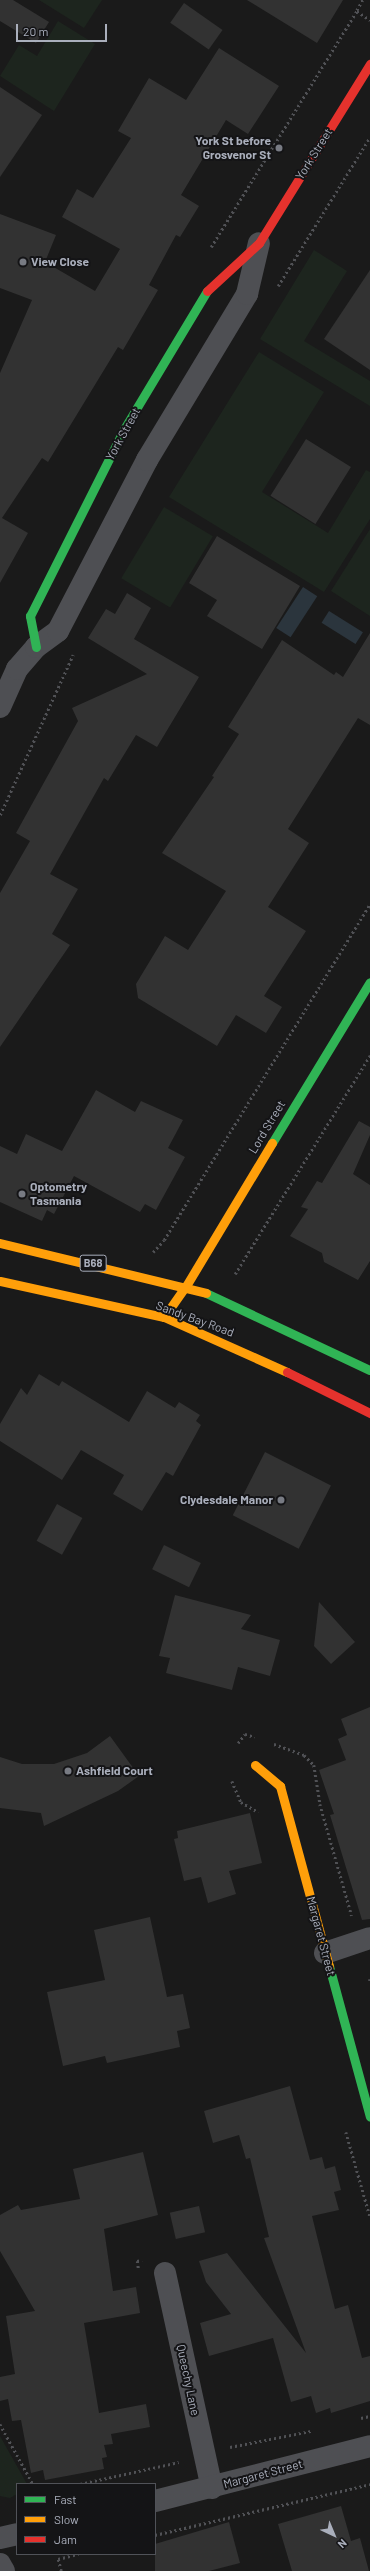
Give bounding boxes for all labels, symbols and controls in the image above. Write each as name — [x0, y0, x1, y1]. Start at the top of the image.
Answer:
scale bar — [18, 16, 109, 42]
text: 20 m — [23, 24, 49, 38]
street label: York Street — [292, 126, 336, 182]
place label: York St before Grosvenor St — [195, 134, 271, 162]
marker: York St before Grosvenor St — [274, 143, 284, 153]
place label: View Close — [31, 255, 89, 269]
marker: View Close — [18, 257, 28, 267]
street label: York Street — [103, 405, 143, 463]
street label: Lord Street — [246, 1098, 288, 1156]
place label: Optometry Tasmania — [30, 1180, 87, 1208]
marker: Optometry Tasmania — [17, 1189, 27, 1199]
road number: B68 — [79, 1254, 107, 1272]
street label: Sandy Bay Road — [154, 1298, 236, 1340]
place label: Clydesdale Manor — [180, 1493, 273, 1507]
marker: Clydesdale Manor — [276, 1495, 286, 1505]
place label: Ashfield Court — [76, 1764, 153, 1778]
marker: Ashfield Court — [63, 1766, 73, 1776]
street label: Margaret Street — [303, 1895, 339, 1977]
street label: Queechy Lane — [173, 2343, 203, 2417]
street label: Margaret Street — [222, 2456, 304, 2492]
legend — [16, 2483, 156, 2555]
text: Fast — [54, 2492, 77, 2506]
text: Slow — [54, 2512, 79, 2526]
north arrow — [314, 2515, 354, 2555]
text: Jam — [54, 2532, 77, 2546]
text: N — [336, 2537, 350, 2551]

